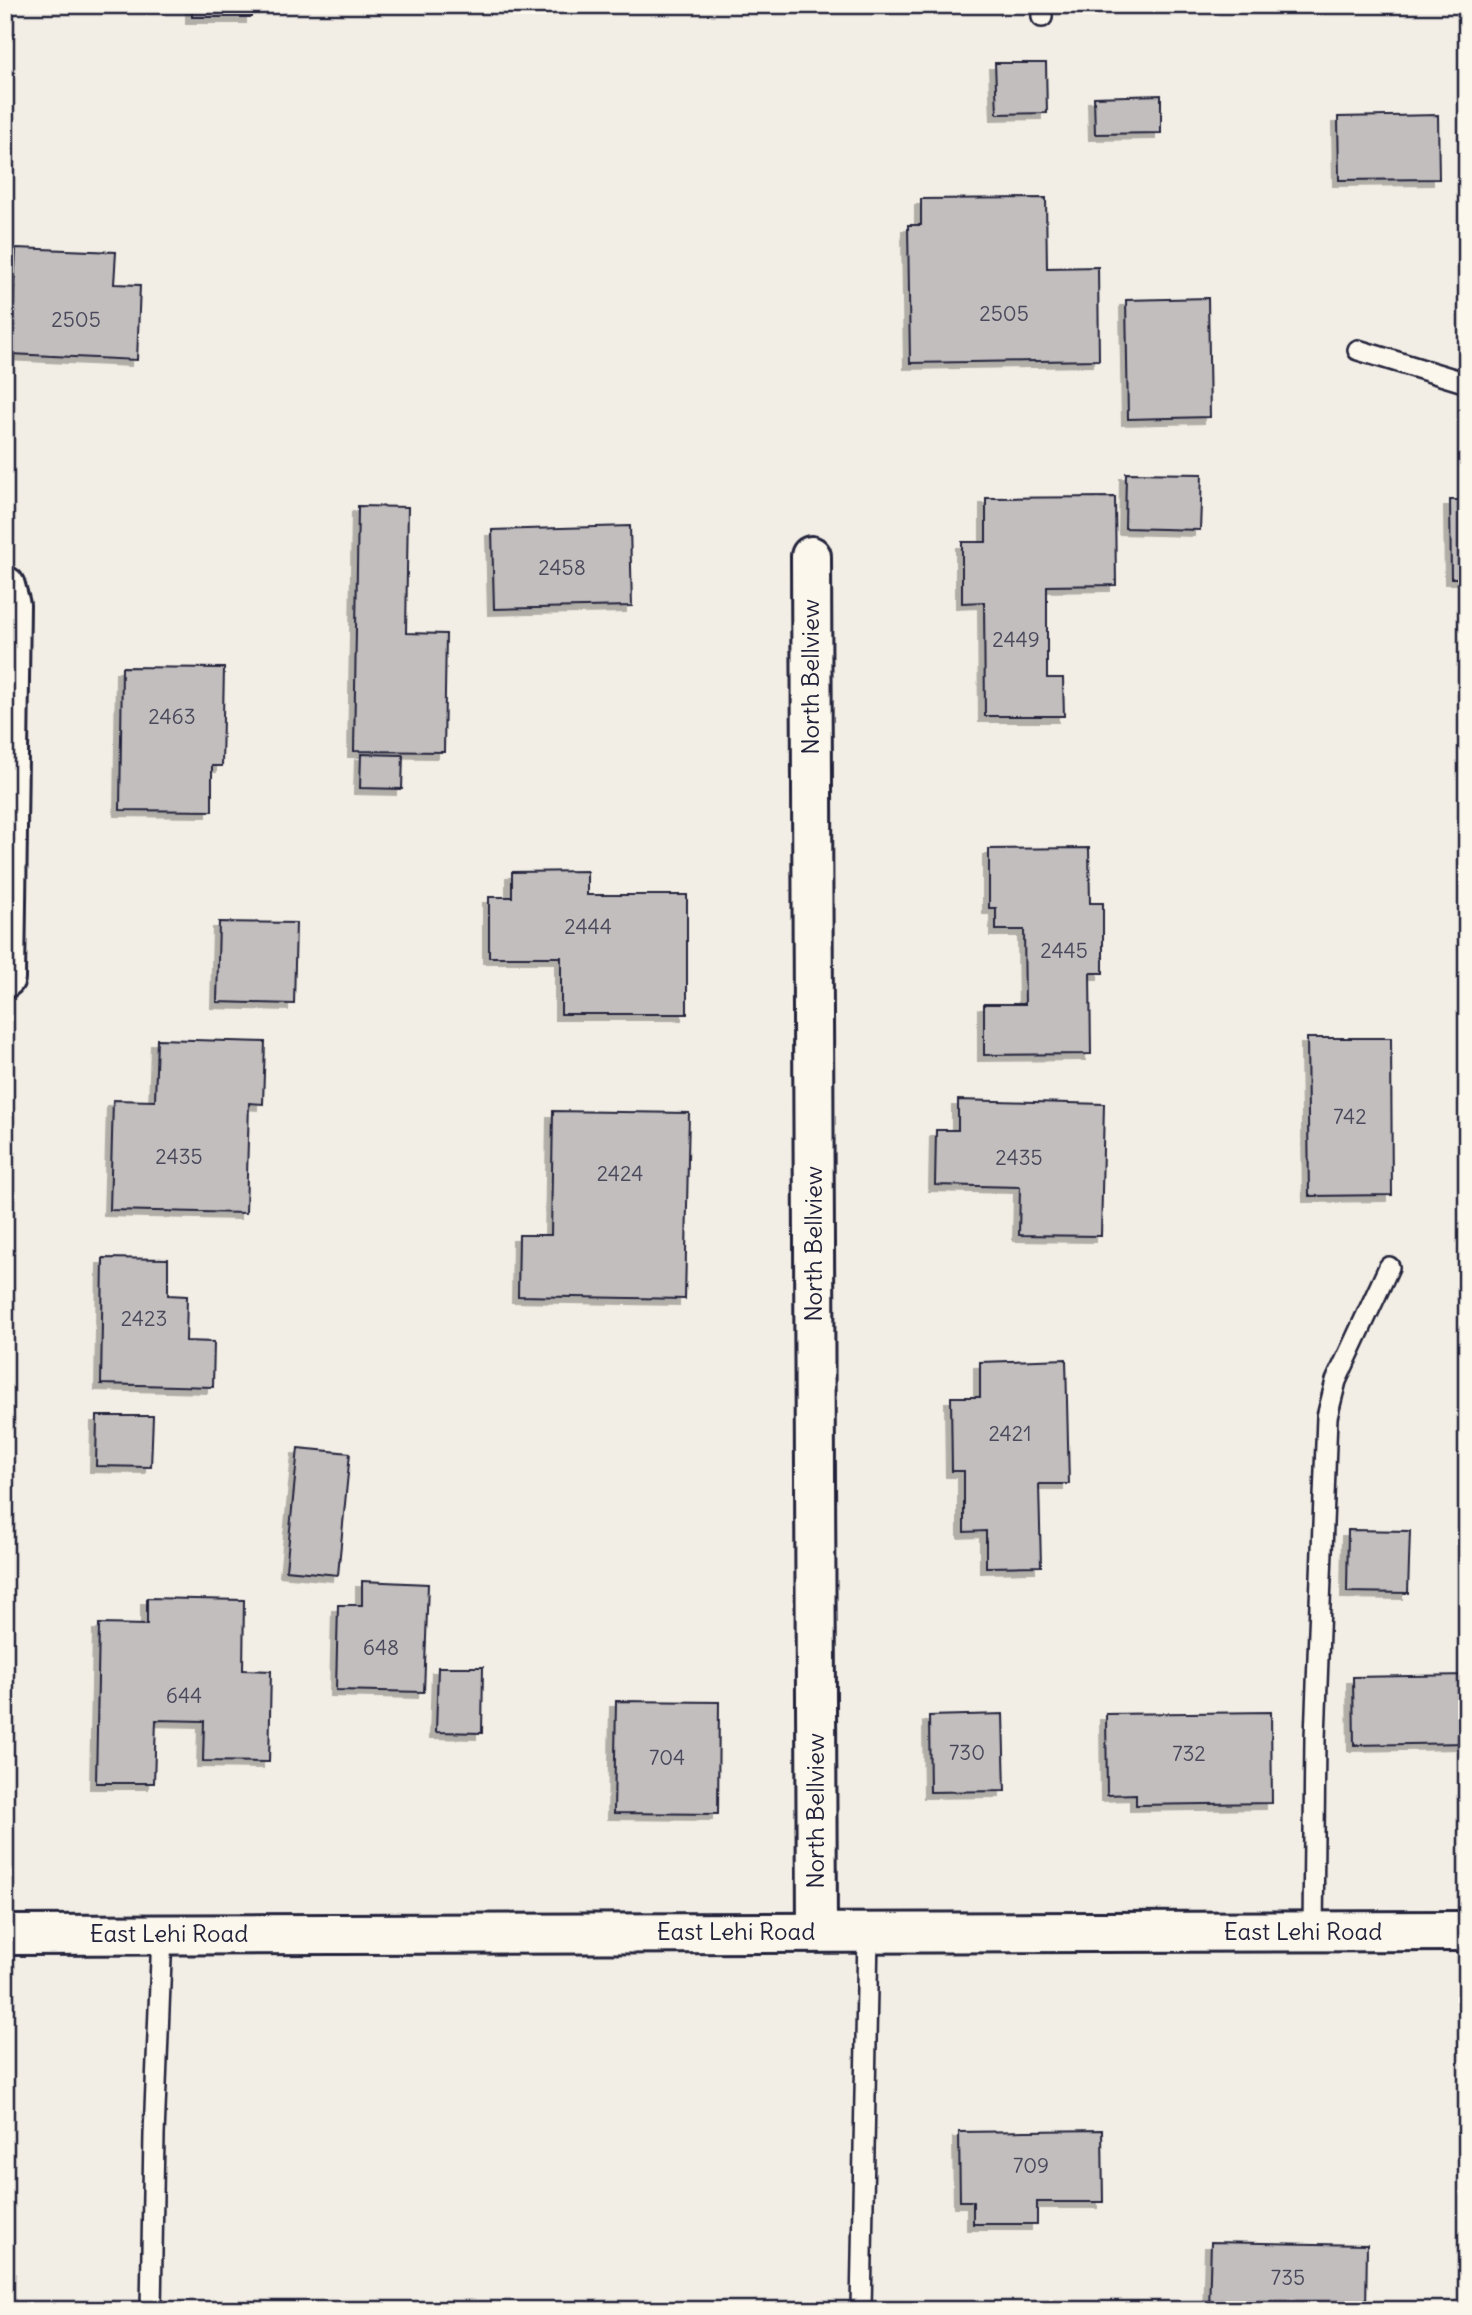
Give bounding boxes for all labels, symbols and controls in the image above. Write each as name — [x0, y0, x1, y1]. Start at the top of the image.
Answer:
house number: 2505 — [979, 300, 1029, 327]
house number: 2505 — [51, 306, 101, 333]
house number: 2458 — [538, 554, 586, 581]
street label: North Bellview — [795, 599, 825, 755]
house number: 2449 — [992, 626, 1040, 653]
house number: 2463 — [148, 703, 196, 730]
house number: 2444 — [564, 913, 612, 940]
house number: 2445 — [1040, 937, 1088, 964]
house number: 742 — [1333, 1103, 1367, 1130]
house number: 2435 — [155, 1143, 203, 1170]
house number: 2435 — [995, 1144, 1043, 1171]
house number: 2424 — [597, 1160, 643, 1187]
street label: North Bellview — [798, 1166, 828, 1322]
house number: 2423 — [121, 1305, 167, 1332]
house number: 2421 — [988, 1420, 1032, 1447]
house number: 648 — [363, 1634, 399, 1661]
house number: 644 — [166, 1682, 202, 1709]
street label: North Bellview — [800, 1733, 830, 1889]
house number: 730 — [949, 1739, 985, 1766]
house number: 732 — [1172, 1740, 1206, 1767]
house number: 704 — [649, 1744, 685, 1771]
street label: East Lehi Road — [657, 1916, 815, 1946]
street label: East Lehi Road — [1224, 1916, 1382, 1946]
street label: East Lehi Road — [90, 1918, 248, 1948]
house number: 709 — [1013, 2152, 1049, 2179]
house number: 735 — [1271, 2264, 1305, 2291]

